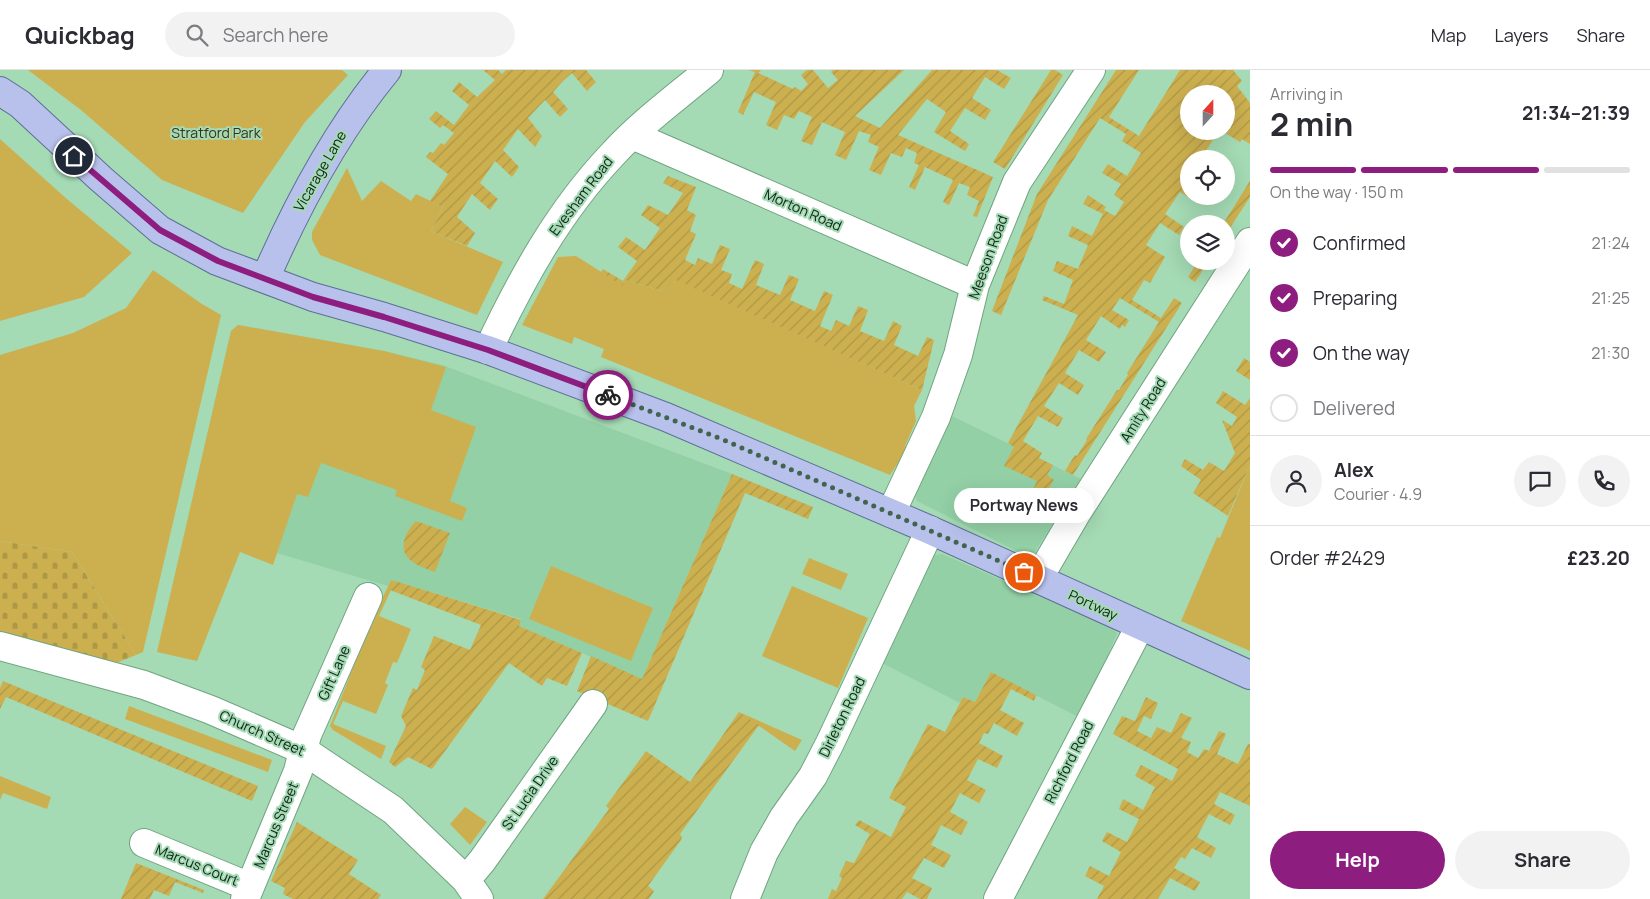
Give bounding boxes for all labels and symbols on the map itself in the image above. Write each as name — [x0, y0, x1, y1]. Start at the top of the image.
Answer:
north arrow — [1180, 85, 1235, 140]
park label: Stratford Park — [171, 123, 262, 142]
street label: Vicarage Lane — [289, 127, 350, 215]
pin — [53, 135, 95, 177]
street label: Evesham Road — [545, 152, 617, 239]
street label: Morton Road — [761, 184, 845, 235]
street label: Meeson Road — [964, 212, 1012, 301]
courier — [583, 370, 633, 420]
street label: Amity Road — [1115, 374, 1170, 446]
callout: Portway News — [954, 487, 1094, 522]
pin — [1003, 551, 1045, 593]
street label: Portway — [1065, 585, 1122, 624]
street label: Gift Lane — [313, 642, 354, 703]
street label: Dirleton Road — [814, 673, 869, 760]
street label: Church Street — [217, 705, 308, 760]
street label: Richford Road — [1040, 717, 1098, 806]
street label: St Lucia Drive — [497, 752, 562, 834]
street label: Marcus Street — [249, 778, 302, 871]
street label: Marcus Court — [153, 839, 242, 890]

